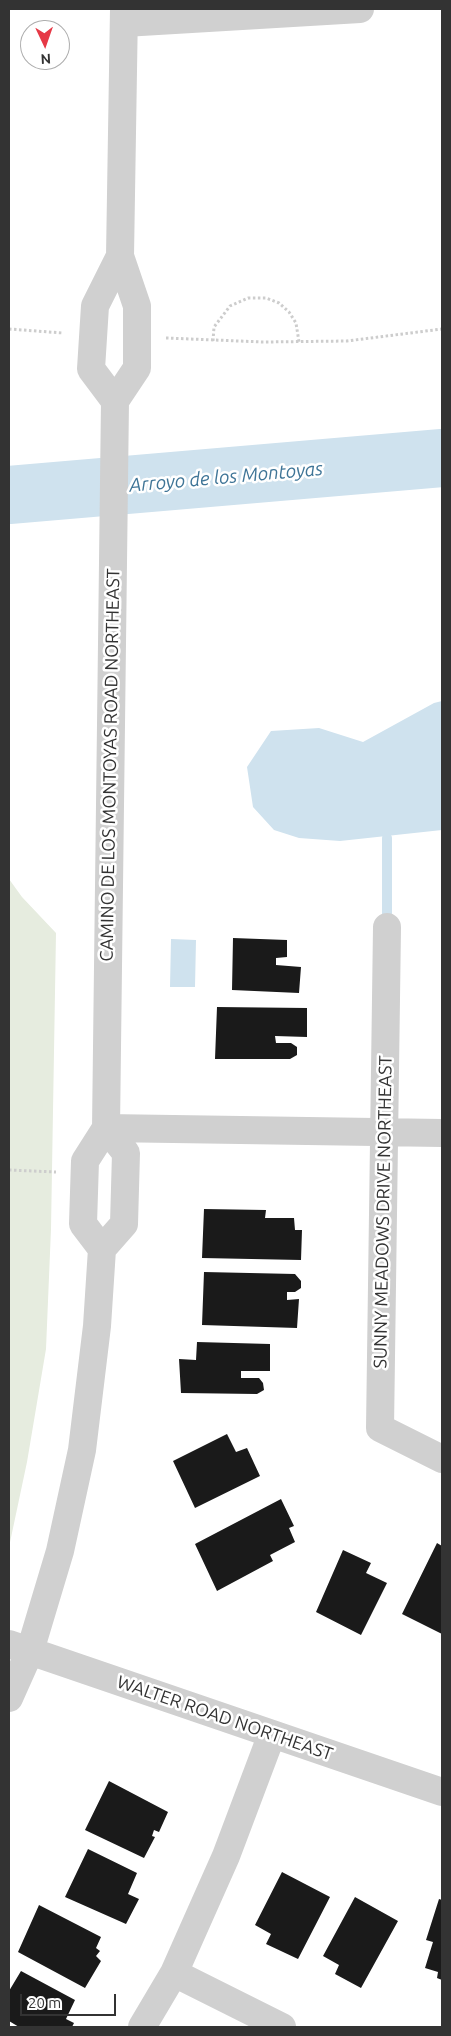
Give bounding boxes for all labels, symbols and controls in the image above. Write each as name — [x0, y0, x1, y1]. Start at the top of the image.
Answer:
north arrow — [20, 20, 70, 70]
text: N — [40, 51, 51, 67]
water label: Arroyo de los Montoyas — [128, 457, 324, 497]
street label: CAMINO DE LOS MONTOYAS ROAD NORTHEAST — [96, 568, 124, 962]
street label: SUNNY MEADOWS DRIVE NORTHEAST — [369, 1055, 397, 1369]
street label: WALTER ROAD NORTHEAST — [114, 1671, 336, 1765]
scale bar — [22, 1984, 119, 2016]
text: 20 m — [28, 1994, 61, 2011]

